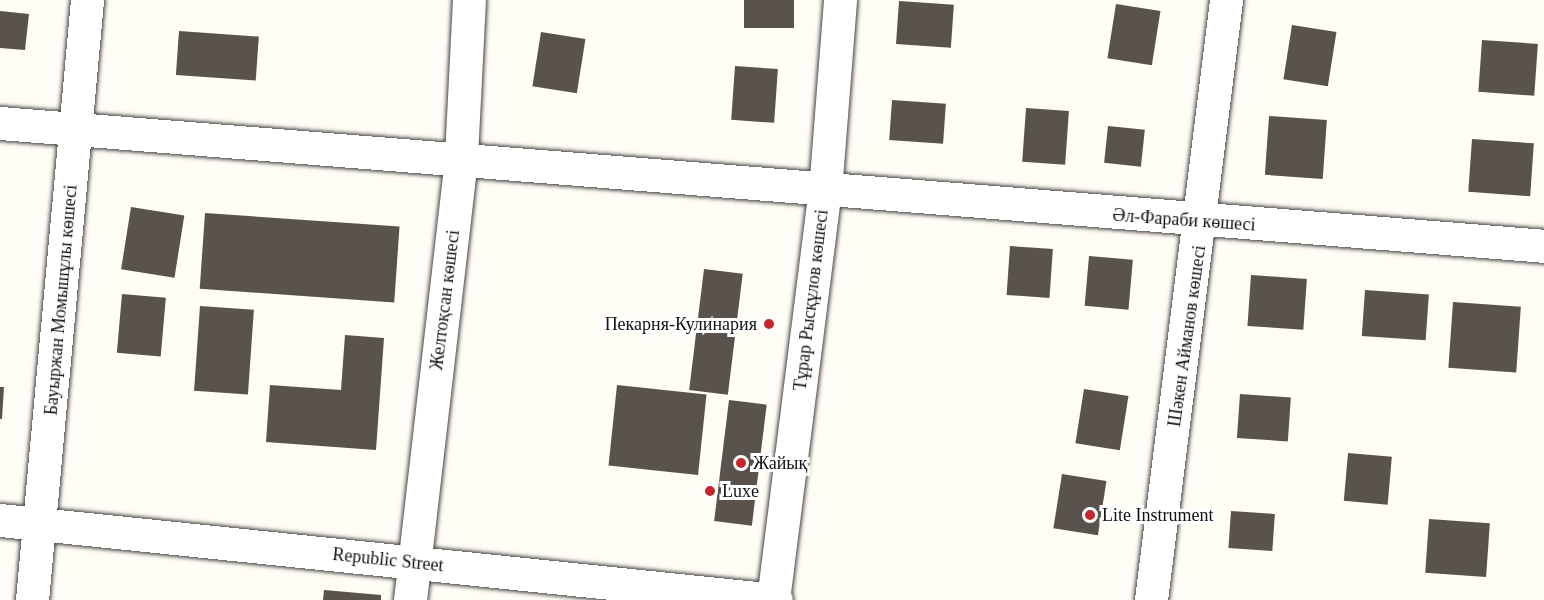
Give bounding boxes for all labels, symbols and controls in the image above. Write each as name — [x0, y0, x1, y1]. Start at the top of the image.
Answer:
street label: Бауыржан Момышұлы көшесі — [40, 184, 82, 416]
street label: Әл-Фараби көшесі — [1112, 204, 1256, 236]
street label: Тұрар Рысқұлов көшесі — [789, 208, 833, 392]
street label: Желтоқсан көшесі — [426, 229, 464, 371]
street label: Шәкен Айманов көшесі — [1164, 244, 1210, 428]
place label: Пекарня-Кулинария — [605, 313, 757, 335]
marker: Пекарня-Кулинария — [762, 317, 776, 331]
place label: Жайық — [753, 452, 807, 474]
marker: Жайық — [734, 456, 748, 470]
place label: Luxe — [722, 480, 759, 502]
marker: Luxe — [703, 484, 717, 498]
place label: Lite Instrument — [1102, 504, 1213, 526]
marker: Lite Instrument — [1083, 508, 1097, 522]
street label: Republic Street — [331, 543, 445, 577]

